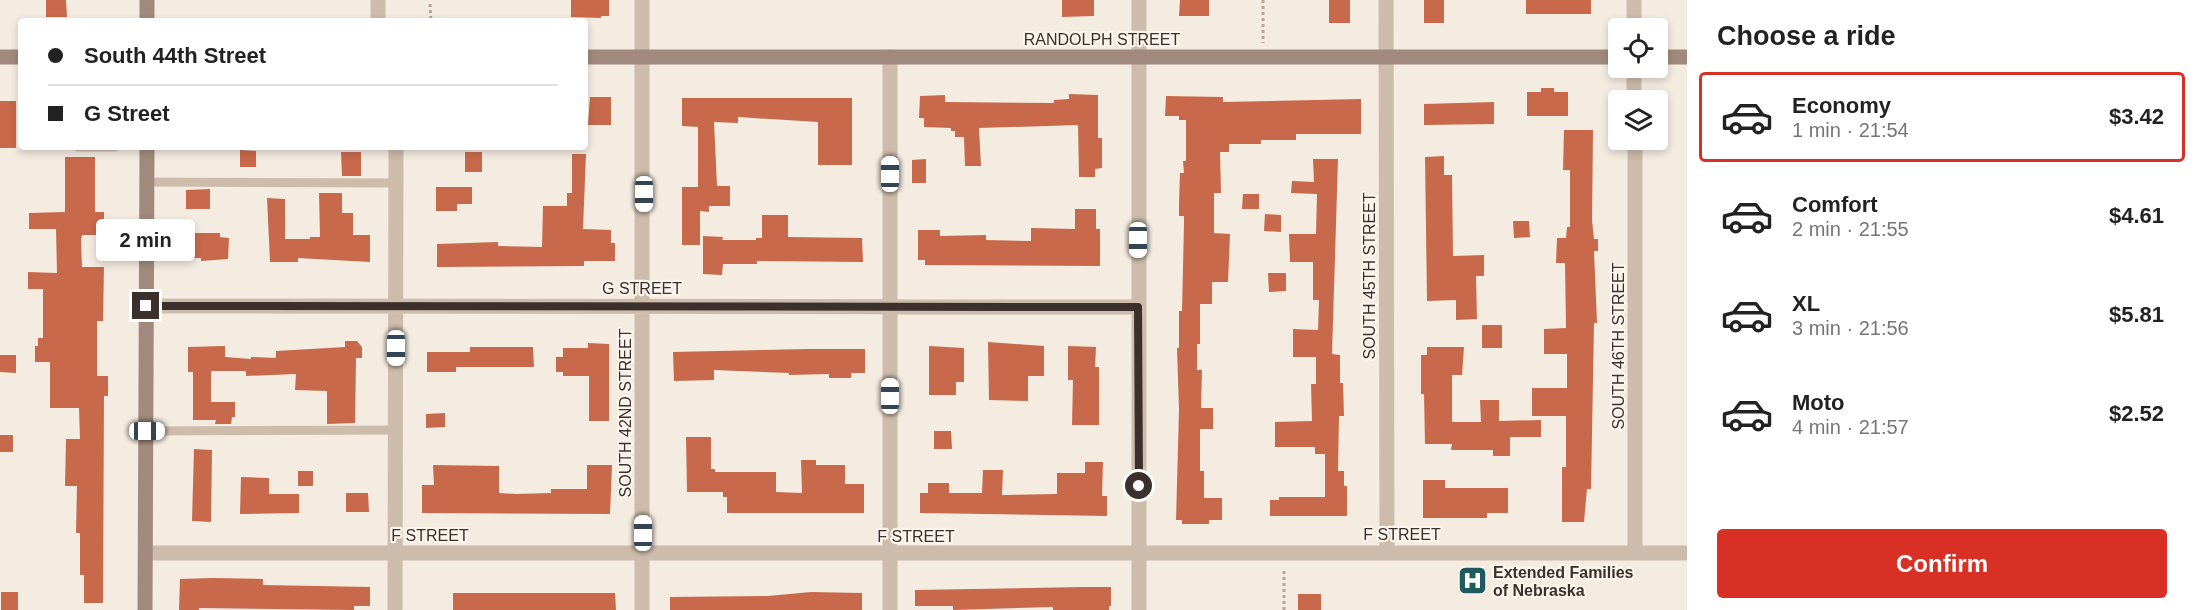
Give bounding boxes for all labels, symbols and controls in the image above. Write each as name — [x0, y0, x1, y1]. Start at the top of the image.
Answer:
map controls — [1608, 18, 1668, 150]
button: locate — [1608, 18, 1668, 78]
text: Choose a ride — [1717, 21, 1896, 51]
street label: RANDOLPH STREET — [1024, 31, 1180, 48]
text: South 44th Street — [84, 43, 266, 68]
button: layers — [1608, 90, 1668, 150]
icon: car — [1720, 90, 1774, 144]
text: Economy — [1792, 93, 1891, 118]
text: G Street — [84, 101, 170, 126]
text: $3.42 — [2109, 104, 2164, 129]
text: 1 min · 21:54 — [1792, 119, 1909, 141]
car — [881, 156, 899, 192]
car — [635, 176, 653, 212]
icon: car — [1720, 189, 1774, 243]
street label: SOUTH 45TH STREET — [1361, 192, 1378, 360]
text: Comfort — [1792, 192, 1878, 217]
text: $4.61 — [2109, 203, 2164, 228]
text: 2 min · 21:55 — [1792, 218, 1909, 240]
callout: 2 min — [96, 219, 195, 261]
car — [1129, 222, 1147, 258]
text: 2 min — [119, 229, 172, 251]
street label: SOUTH 46TH STREET — [1610, 262, 1627, 430]
street label: G STREET — [602, 280, 682, 297]
icon: car — [1720, 288, 1774, 342]
text: XL — [1792, 291, 1820, 316]
route end — [132, 292, 159, 319]
text: $5.81 — [2109, 302, 2164, 327]
text: 3 min · 21:56 — [1792, 317, 1909, 339]
street label: SOUTH 42ND STREET — [617, 328, 634, 497]
car — [387, 330, 405, 366]
car — [881, 378, 899, 414]
icon: car — [1720, 387, 1774, 441]
text: Moto — [1792, 390, 1845, 415]
text: $2.52 — [2109, 401, 2164, 426]
text: 4 min · 21:57 — [1792, 416, 1909, 438]
car — [129, 422, 165, 440]
route start — [1125, 472, 1152, 499]
car — [634, 515, 652, 551]
street label: F STREET — [1363, 526, 1441, 543]
street label: F STREET — [391, 527, 469, 544]
street label: F STREET — [877, 528, 955, 545]
button: Confirm — [1717, 529, 2167, 598]
place label: Extended Families of Nebraska — [1493, 564, 1634, 599]
hospital icon: Extended Families of Nebraska — [1456, 565, 1488, 597]

